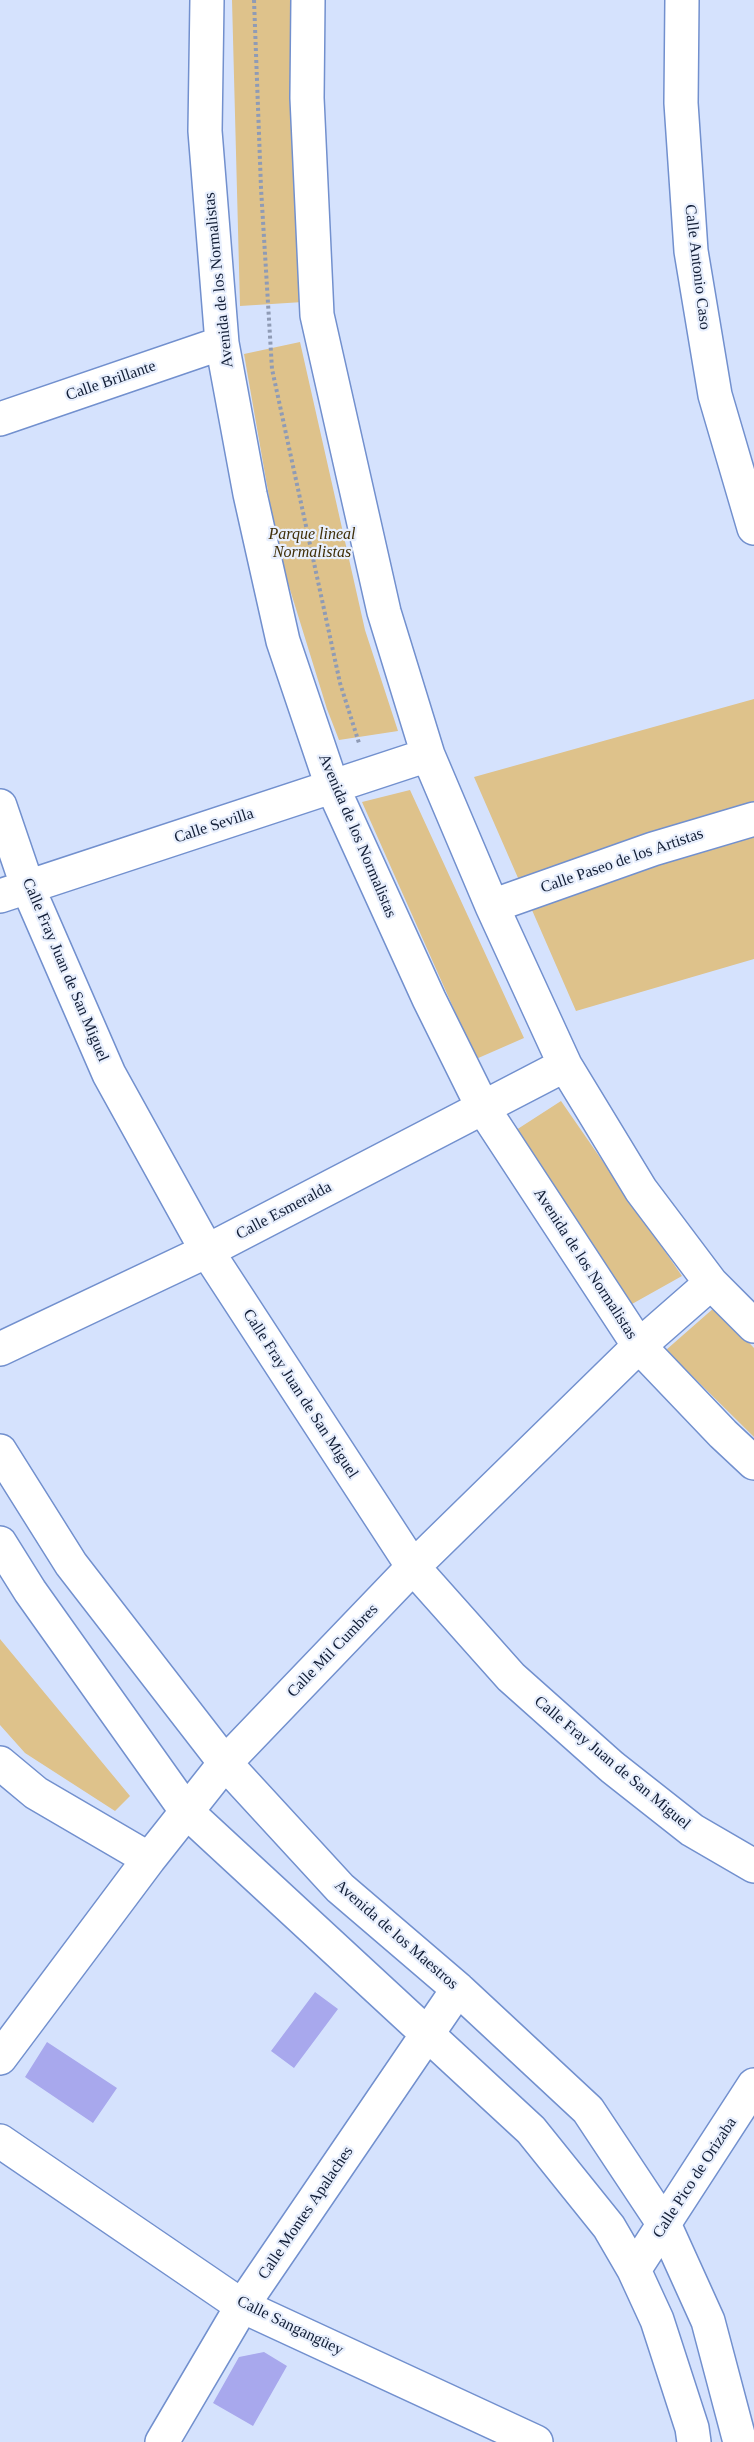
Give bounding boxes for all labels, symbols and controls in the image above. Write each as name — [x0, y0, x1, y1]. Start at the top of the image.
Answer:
street label: Avenida de los Normalistas — [200, 191, 238, 369]
street label: Calle Antonio Caso — [680, 203, 714, 331]
street label: Calle Brillante — [64, 357, 158, 405]
park label: Parque lineal Normalistas — [269, 525, 355, 563]
street label: Avenida de los Normalistas — [314, 751, 400, 921]
street label: Calle Sevilla — [172, 804, 256, 848]
street label: Calle Paseo de los Artistas — [538, 824, 706, 898]
street label: Calle Fray Juan de San Miguel — [18, 875, 112, 1065]
street label: Calle Esmeralda — [233, 1178, 335, 1244]
street label: Avenida de los Normalistas — [529, 1185, 641, 1343]
street label: Calle Fray Juan de San Miguel — [238, 1306, 362, 1482]
street label: Calle Mil Cumbres — [283, 1600, 383, 1702]
street label: Calle Fray Juan de San Miguel — [530, 1692, 694, 1834]
street label: Avenida de los Maestros — [330, 1876, 462, 1994]
street label: Calle Pico de Orizaba — [649, 2114, 741, 2242]
street label: Calle Montes Apalaches — [254, 2143, 358, 2283]
street label: Calle Sangangüey — [234, 2292, 346, 2360]

